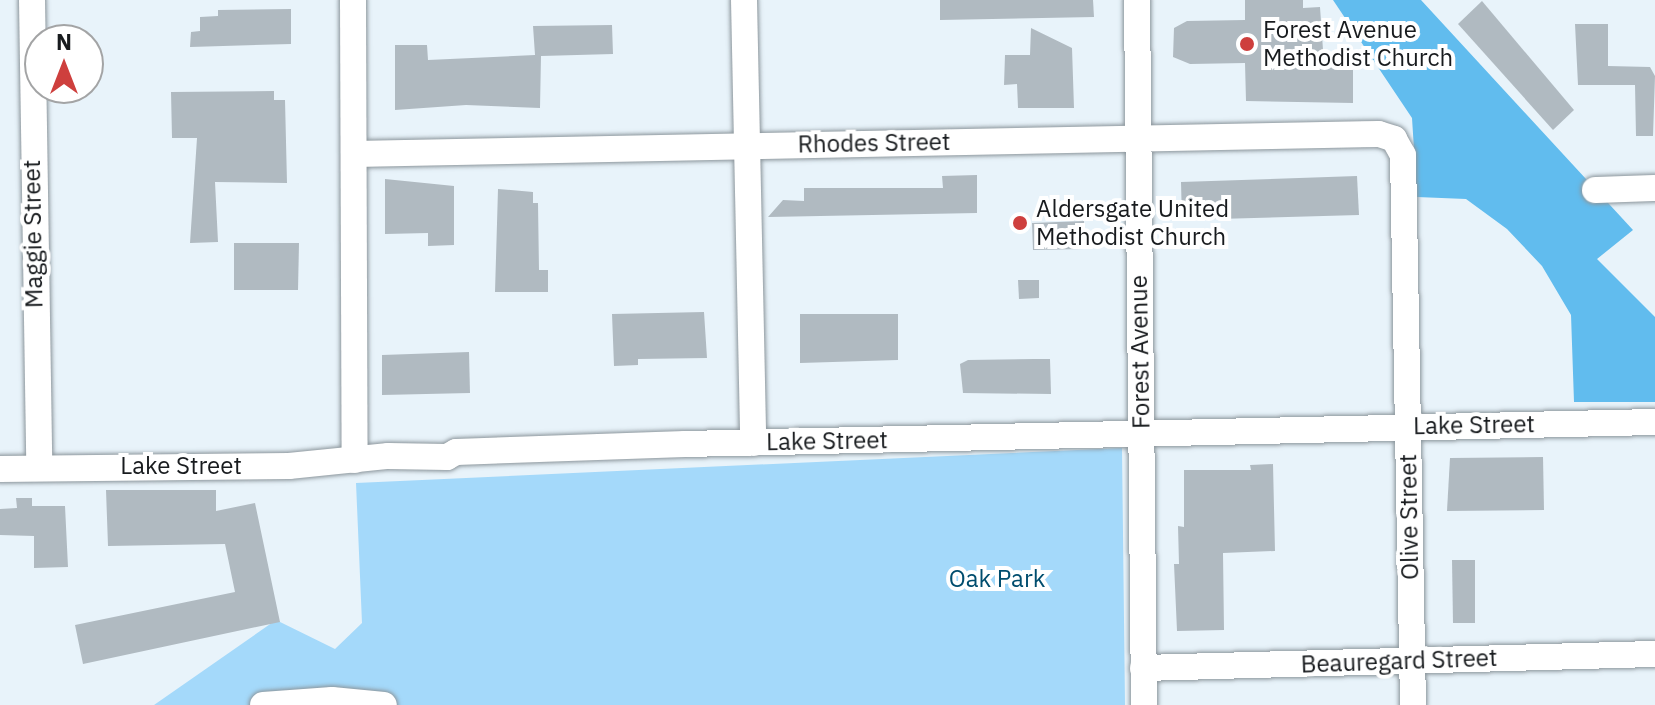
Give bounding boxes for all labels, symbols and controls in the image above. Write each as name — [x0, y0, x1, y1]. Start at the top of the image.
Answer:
place label: Forest Avenue Methodist Church — [1263, 16, 1453, 72]
north arrow — [24, 24, 104, 104]
text: N — [56, 27, 72, 56]
marker: Forest Avenue Methodist Church — [1238, 35, 1256, 53]
street label: Rhodes Street — [797, 127, 951, 159]
street label: Maggie Street — [17, 160, 49, 308]
place label: Aldersgate United Methodist Church — [1036, 195, 1229, 251]
marker: Aldersgate United Methodist Church — [1011, 214, 1029, 232]
street label: Forest Avenue — [1124, 275, 1156, 429]
street label: Lake Street — [1413, 410, 1535, 440]
street label: Lake Street — [766, 426, 888, 456]
street label: Lake Street — [120, 452, 242, 480]
street label: Olive Street — [1394, 454, 1424, 580]
park label: Oak Park — [949, 565, 1045, 593]
street label: Beauregard Street — [1300, 643, 1498, 679]

